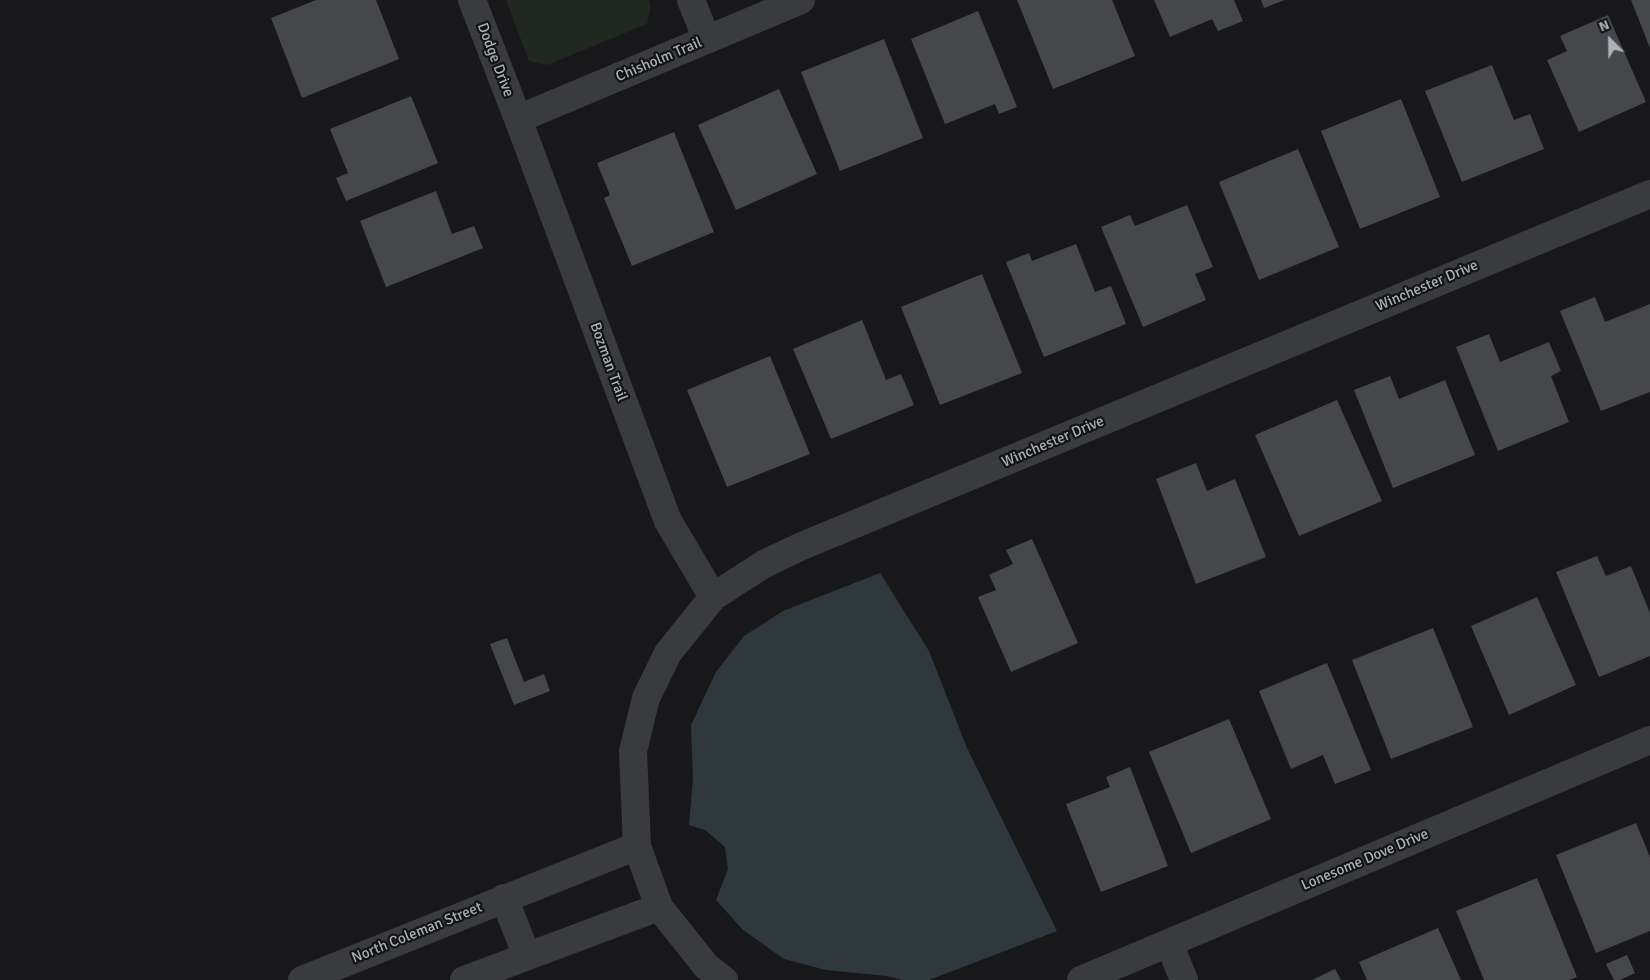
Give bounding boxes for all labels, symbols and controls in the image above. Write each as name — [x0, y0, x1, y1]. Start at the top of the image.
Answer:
north arrow — [1585, 15, 1635, 65]
text: N — [1596, 16, 1612, 35]
street label: Dodge Drive — [473, 20, 517, 100]
street label: Chisholm Trail — [613, 34, 705, 86]
street label: Winchester Drive — [1373, 256, 1481, 316]
street label: Bozman Trail — [585, 320, 631, 404]
street label: Winchester Drive — [999, 412, 1107, 472]
street label: Lonesome Dove Drive — [1299, 825, 1431, 895]
street label: North Coleman Street — [349, 899, 485, 967]

